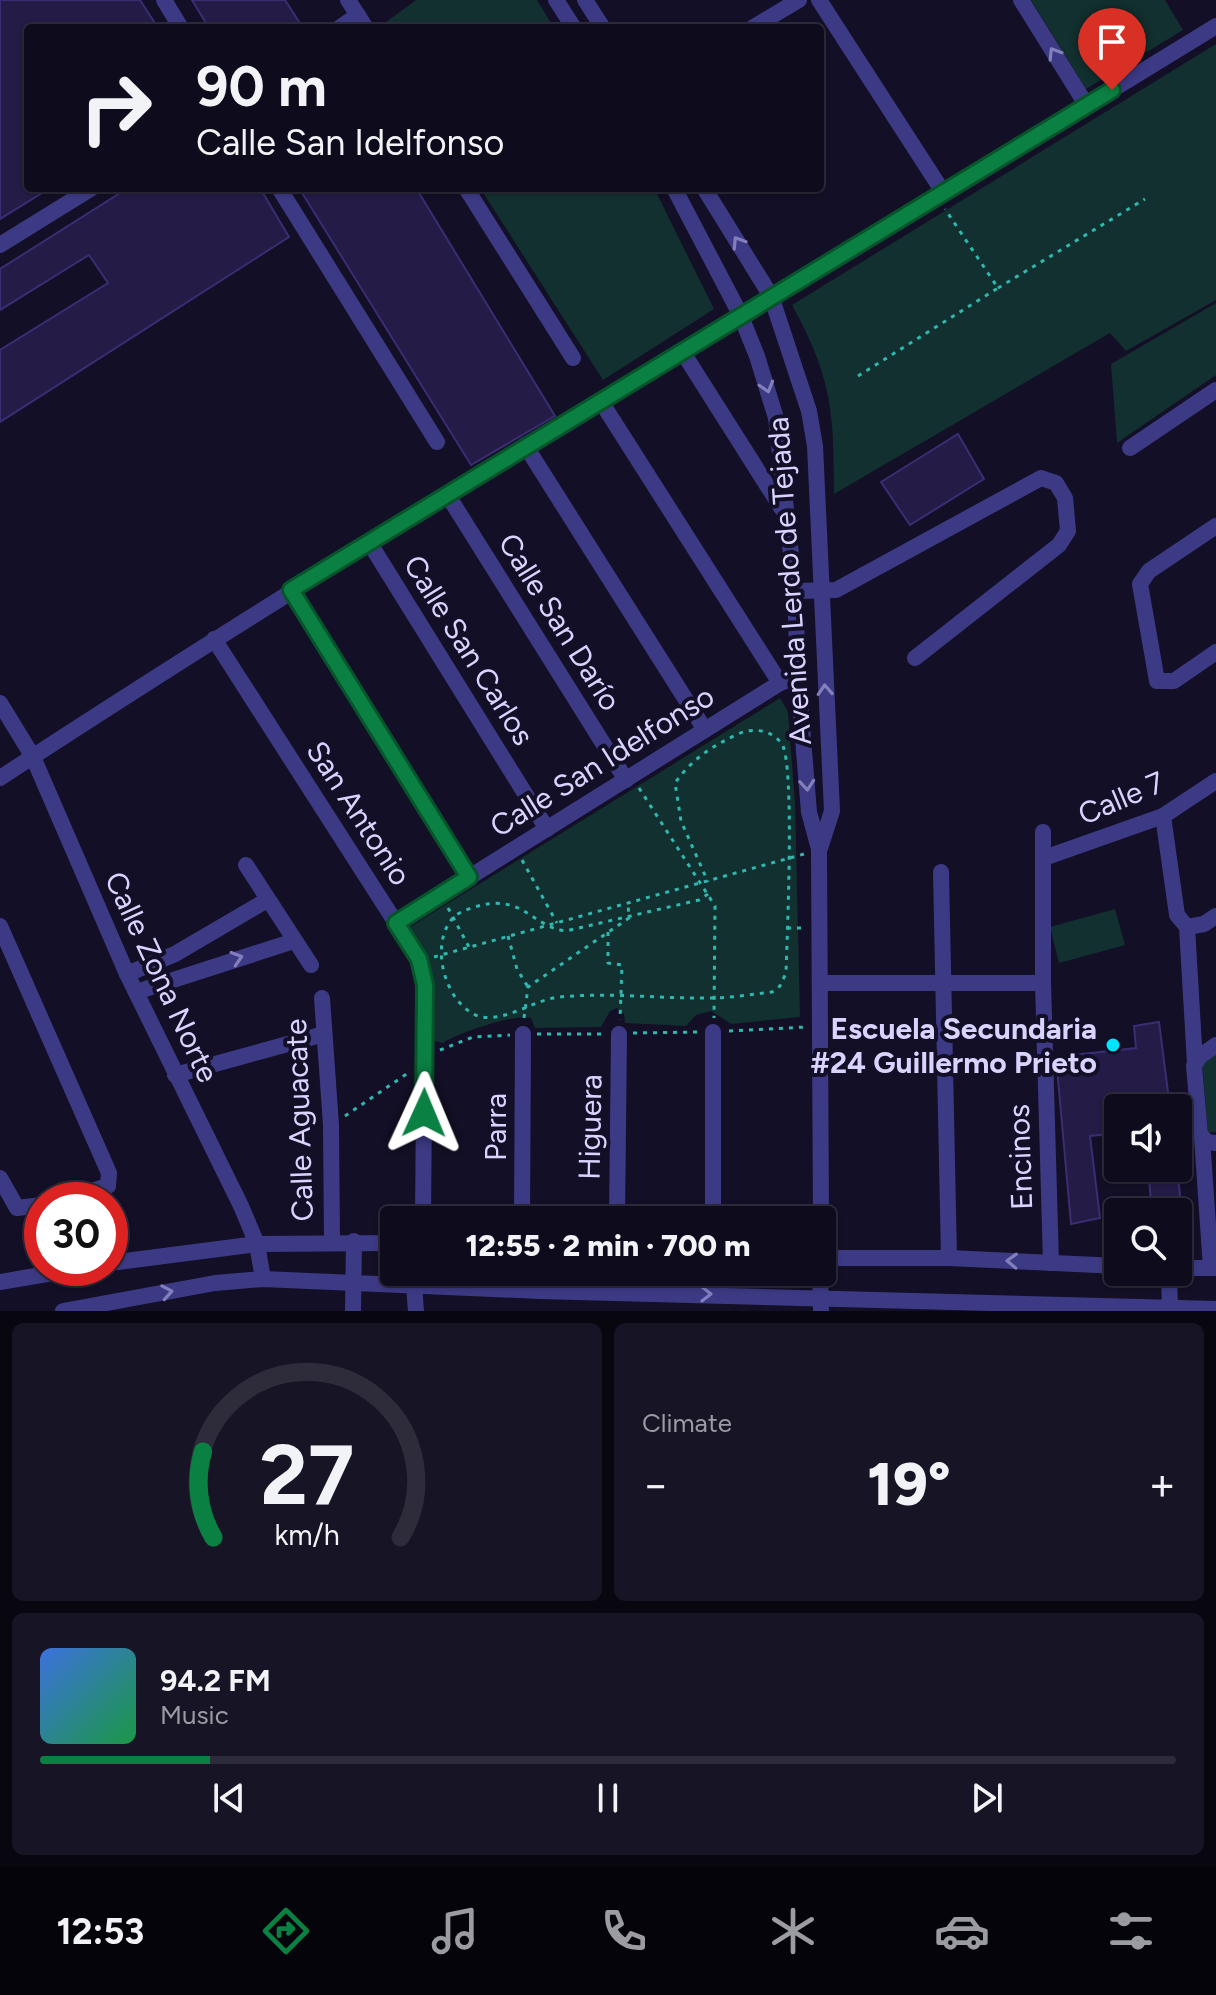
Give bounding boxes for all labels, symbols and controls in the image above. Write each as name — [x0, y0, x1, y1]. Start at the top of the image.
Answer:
pin — [1078, 8, 1146, 90]
icon: arrive — [1090, 20, 1134, 64]
one-way arrow — [1048, 47, 1063, 62]
text: 90 m — [196, 53, 327, 120]
icon: right — [64, 56, 168, 160]
text: Calle San Idelfonso — [196, 121, 504, 164]
one-way arrow — [732, 236, 747, 251]
one-way arrow — [758, 380, 774, 394]
street label: Avenida Lerdo de Tejada — [759, 416, 819, 746]
street label: Calle San Darío — [491, 526, 629, 718]
street label: Calle San Carlos — [396, 548, 542, 752]
street label: Calle San Idelfonso — [483, 677, 721, 845]
one-way arrow — [817, 683, 834, 696]
street label: San Antonio — [299, 734, 419, 892]
street label: Calle 7 — [1072, 763, 1170, 833]
one-way arrow — [798, 779, 815, 792]
street label: Calle Zona Norte — [97, 866, 227, 1088]
one-way arrow — [229, 952, 243, 968]
place label: Escuela Secundaria #24 Guillermo Prieto — [811, 1010, 1097, 1081]
street label: Calle Aguacate — [277, 1018, 321, 1222]
marker: Escuela Secundaria #24 Guillermo Prieto — [1104, 1036, 1122, 1054]
position arrow — [382, 1071, 466, 1155]
street label: Higuera — [571, 1074, 609, 1180]
street label: Parra — [477, 1093, 514, 1161]
map controls — [1104, 1094, 1192, 1286]
button: sound — [1104, 1094, 1192, 1182]
street label: Encinos — [1000, 1103, 1040, 1211]
speed limit sign: 30 — [24, 1182, 128, 1286]
button: search — [1104, 1198, 1192, 1286]
text: 12:55 · 2 min · 700 m — [465, 1227, 751, 1264]
one-way arrow — [1005, 1253, 1018, 1270]
one-way arrow — [161, 1284, 174, 1301]
one-way arrow — [700, 1286, 713, 1303]
text: Climate — [642, 1407, 732, 1439]
text: 27 — [260, 1425, 354, 1525]
text: 19° — [867, 1448, 951, 1520]
text: − — [642, 1458, 669, 1511]
text: + — [1149, 1458, 1176, 1511]
text: km/h — [274, 1518, 340, 1552]
text: 94.2 FM — [160, 1662, 271, 1699]
text: Music — [160, 1699, 229, 1731]
icon: previous — [207, 1776, 251, 1820]
icon: pause — [586, 1776, 630, 1820]
icon: next — [965, 1776, 1009, 1820]
icon: directions — [258, 1903, 314, 1959]
icon: music — [427, 1903, 483, 1959]
icon: phone — [596, 1903, 652, 1959]
icon: climate — [765, 1903, 821, 1959]
icon: car — [934, 1903, 990, 1959]
icon: filters — [1103, 1903, 1159, 1959]
text: 12:53 — [57, 1910, 144, 1953]

